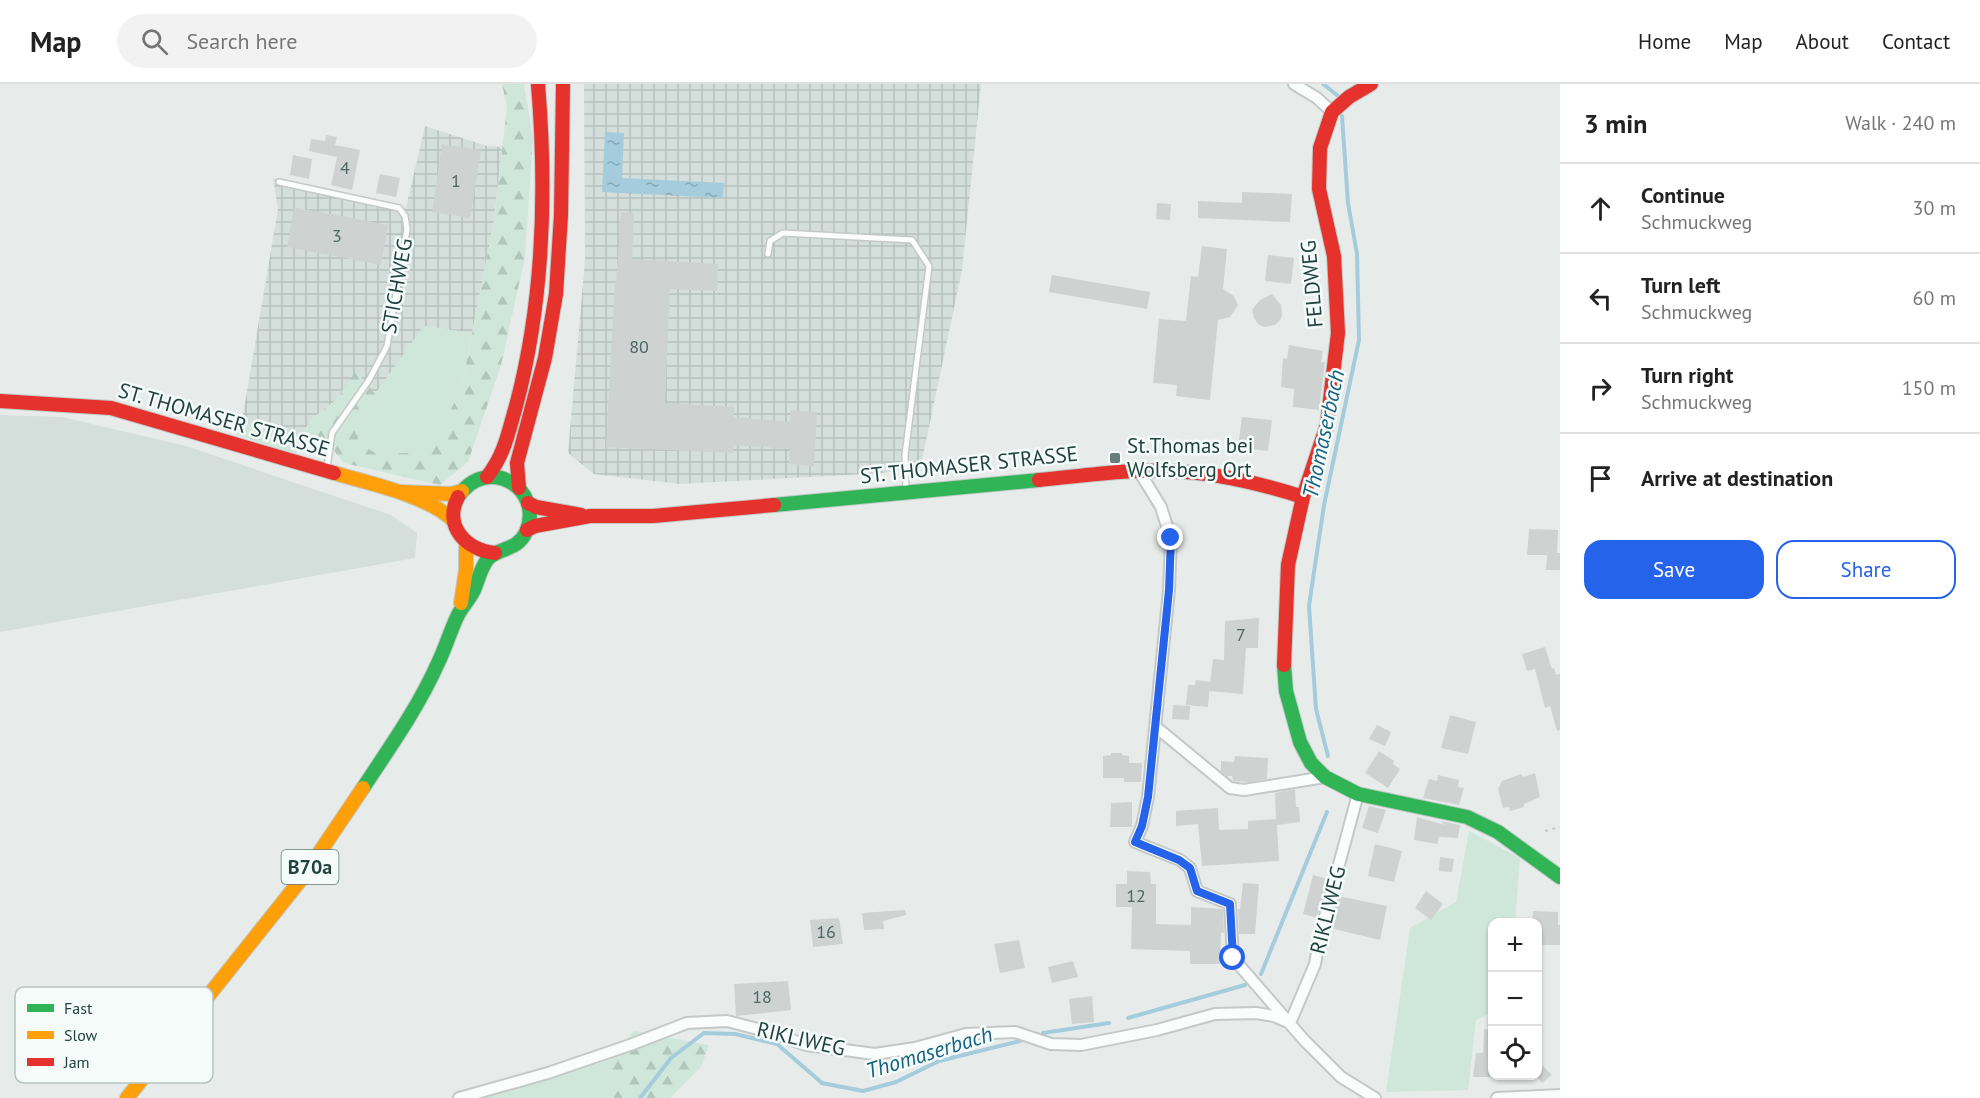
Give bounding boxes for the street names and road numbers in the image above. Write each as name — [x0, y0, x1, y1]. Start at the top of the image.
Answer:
street label: STICHWEG — [375, 236, 418, 336]
street label: FELDWEG — [1294, 239, 1329, 329]
street label: ST. THOMASER STRASSE — [115, 376, 333, 463]
street label: ST. THOMASER STRASSE — [859, 440, 1079, 489]
road number: B70a — [282, 850, 338, 884]
street label: RIKLIWEG — [1304, 863, 1351, 957]
street label: RIKLIWEG — [754, 1015, 848, 1062]

